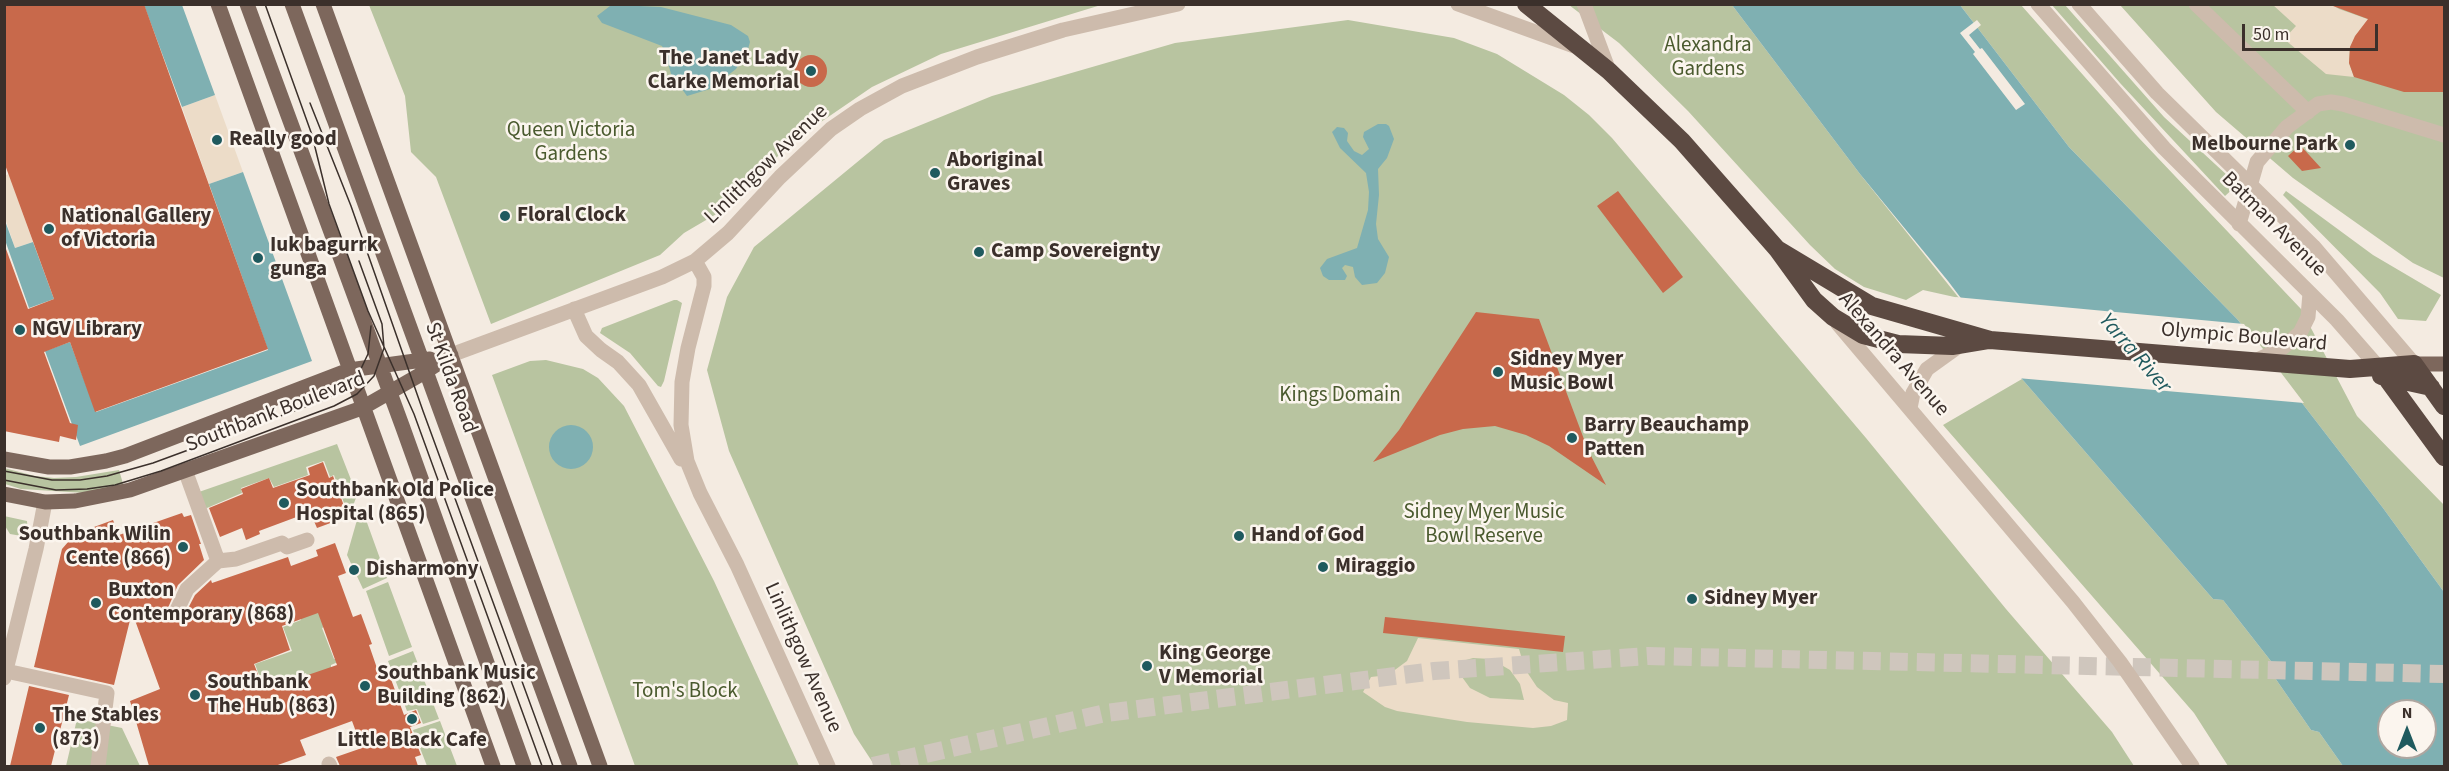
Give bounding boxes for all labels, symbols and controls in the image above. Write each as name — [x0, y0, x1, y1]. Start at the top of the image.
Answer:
scale bar — [2245, 12, 2382, 50]
text: 50 m — [2253, 22, 2289, 47]
park label: Alexandra Gardens — [1664, 33, 1752, 83]
place label: The Janet Lady Clarke Memorial — [648, 46, 799, 96]
marker: The Janet Lady Clarke Memorial — [804, 64, 818, 78]
street label: Linlithgow Avenue — [700, 100, 834, 230]
park label: Queen Victoria Gardens — [507, 118, 635, 168]
place label: Really good — [229, 127, 337, 153]
place label: Melbourne Park — [2191, 132, 2338, 158]
marker: Really good — [210, 133, 224, 147]
marker: Melbourne Park — [2343, 138, 2357, 152]
place label: Aboriginal Graves — [947, 148, 1043, 198]
marker: Aboriginal Graves — [928, 166, 942, 180]
street label: Batman Avenue — [2215, 167, 2331, 283]
place label: Floral Clock — [517, 203, 626, 229]
place label: National Gallery of Victoria — [61, 204, 211, 254]
marker: Floral Clock — [498, 209, 512, 223]
marker: National Gallery of Victoria — [42, 222, 56, 236]
place label: Iuk bagurrk gunga — [270, 233, 378, 283]
place label: Camp Sovereignty — [991, 239, 1160, 265]
marker: Camp Sovereignty — [972, 245, 986, 259]
marker: Iuk bagurrk gunga — [251, 251, 265, 265]
street label: Alexandra Avenue — [1832, 288, 1954, 422]
water label: Yarra River — [2092, 309, 2176, 399]
place label: NGV Library — [32, 317, 142, 343]
street label: Olympic Boulevard — [2160, 318, 2328, 358]
street label: St Kilda Road — [418, 319, 482, 437]
marker: NGV Library — [13, 323, 27, 337]
place label: Sidney Myer Music Bowl — [1510, 347, 1623, 397]
marker: Sidney Myer Music Bowl — [1491, 365, 1505, 379]
street label: Southbank Boulevard — [183, 367, 369, 459]
park label: Kings Domain — [1279, 383, 1401, 409]
place label: Barry Beauchamp Patten — [1584, 413, 1749, 463]
marker: Barry Beauchamp Patten — [1565, 431, 1579, 445]
place label: Southbank Old Police Hospital (865) — [296, 478, 494, 528]
marker: Southbank Old Police Hospital (865) — [277, 496, 291, 510]
park label: Sidney Myer Music Bowl Reserve — [1403, 500, 1565, 550]
place label: Southbank Wilin Cente (866) — [18, 522, 171, 572]
place label: Hand of God — [1251, 523, 1364, 549]
marker: Hand of God — [1232, 529, 1246, 543]
marker: Southbank Wilin Cente (866) — [176, 540, 190, 554]
place label: Miraggio — [1335, 554, 1416, 580]
place label: Disharmony — [366, 557, 478, 583]
marker: Miraggio — [1316, 560, 1330, 574]
marker: Disharmony — [347, 563, 361, 577]
place label: Buxton Contemporary (868) — [108, 578, 294, 628]
street label: Linlithgow Avenue — [758, 579, 846, 737]
place label: Sidney Myer — [1704, 586, 1817, 612]
marker: Sidney Myer — [1685, 592, 1699, 606]
marker: Buxton Contemporary (868) — [89, 596, 103, 610]
place label: King George V Memorial — [1159, 641, 1271, 691]
marker: King George V Memorial — [1140, 659, 1154, 673]
place label: Southbank Music Building (862) — [377, 661, 536, 711]
place label: Southbank The Hub (863) — [207, 670, 336, 720]
marker: Southbank Music Building (862) — [358, 679, 372, 693]
park label: Tom's Block — [632, 679, 738, 705]
marker: Southbank The Hub (863) — [188, 688, 202, 702]
north arrow — [2377, 699, 2437, 759]
text: N — [2402, 702, 2412, 724]
place label: The Stables (873) — [52, 703, 159, 753]
marker: Little Black Cafe — [405, 712, 419, 726]
marker: The Stables (873) — [33, 721, 47, 735]
place label: Little Black Cafe — [337, 728, 487, 754]

